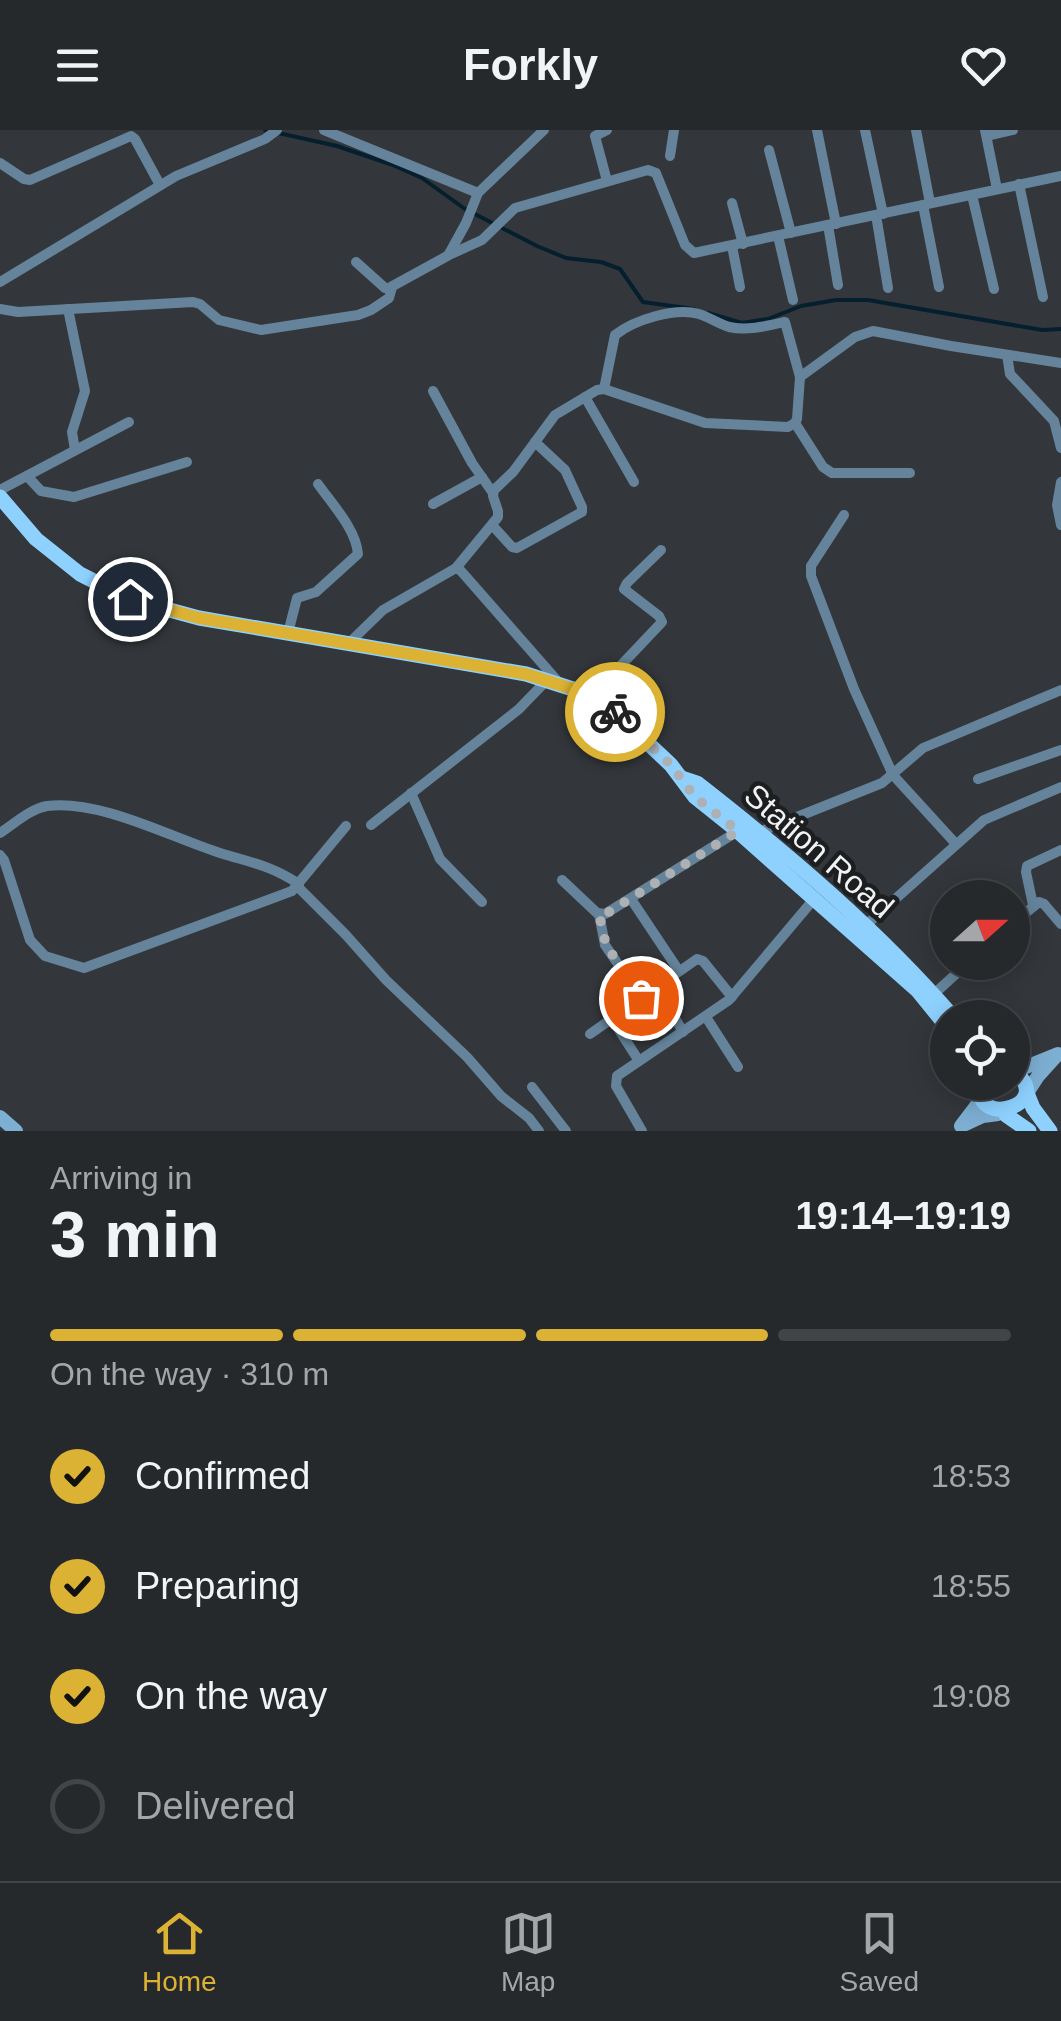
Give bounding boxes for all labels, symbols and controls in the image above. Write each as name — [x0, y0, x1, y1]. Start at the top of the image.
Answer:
icon: menu — [50, 38, 105, 93]
icon: heart — [956, 38, 1011, 93]
text: Forkly — [463, 39, 598, 90]
pin — [88, 557, 173, 642]
icon: home — [103, 572, 158, 627]
courier — [565, 662, 665, 762]
icon: bike — [588, 685, 643, 740]
street label: Station Road — [737, 777, 901, 925]
north arrow — [930, 880, 1030, 980]
map controls — [930, 880, 1030, 1100]
pin — [599, 956, 684, 1041]
icon: bag — [614, 971, 669, 1026]
button: locate — [930, 1000, 1030, 1100]
text: Arriving in — [50, 1160, 192, 1196]
text: 19:14–19:19 — [795, 1195, 1011, 1237]
text: 3 min — [50, 1198, 220, 1271]
text: On the way · 310 m — [50, 1356, 329, 1392]
icon: check — [50, 1449, 105, 1504]
text: Confirmed — [135, 1455, 310, 1497]
text: 18:53 — [931, 1458, 1011, 1494]
icon: check — [50, 1559, 105, 1614]
text: Preparing — [135, 1565, 300, 1607]
text: 18:55 — [931, 1568, 1011, 1604]
icon: check — [50, 1669, 105, 1724]
text: On the way — [135, 1675, 327, 1717]
text: 19:08 — [931, 1678, 1011, 1714]
text: Delivered — [135, 1785, 296, 1827]
tab: Home — [142, 1906, 217, 1998]
tab: Map — [501, 1906, 556, 1998]
tab: Saved — [840, 1906, 919, 1998]

